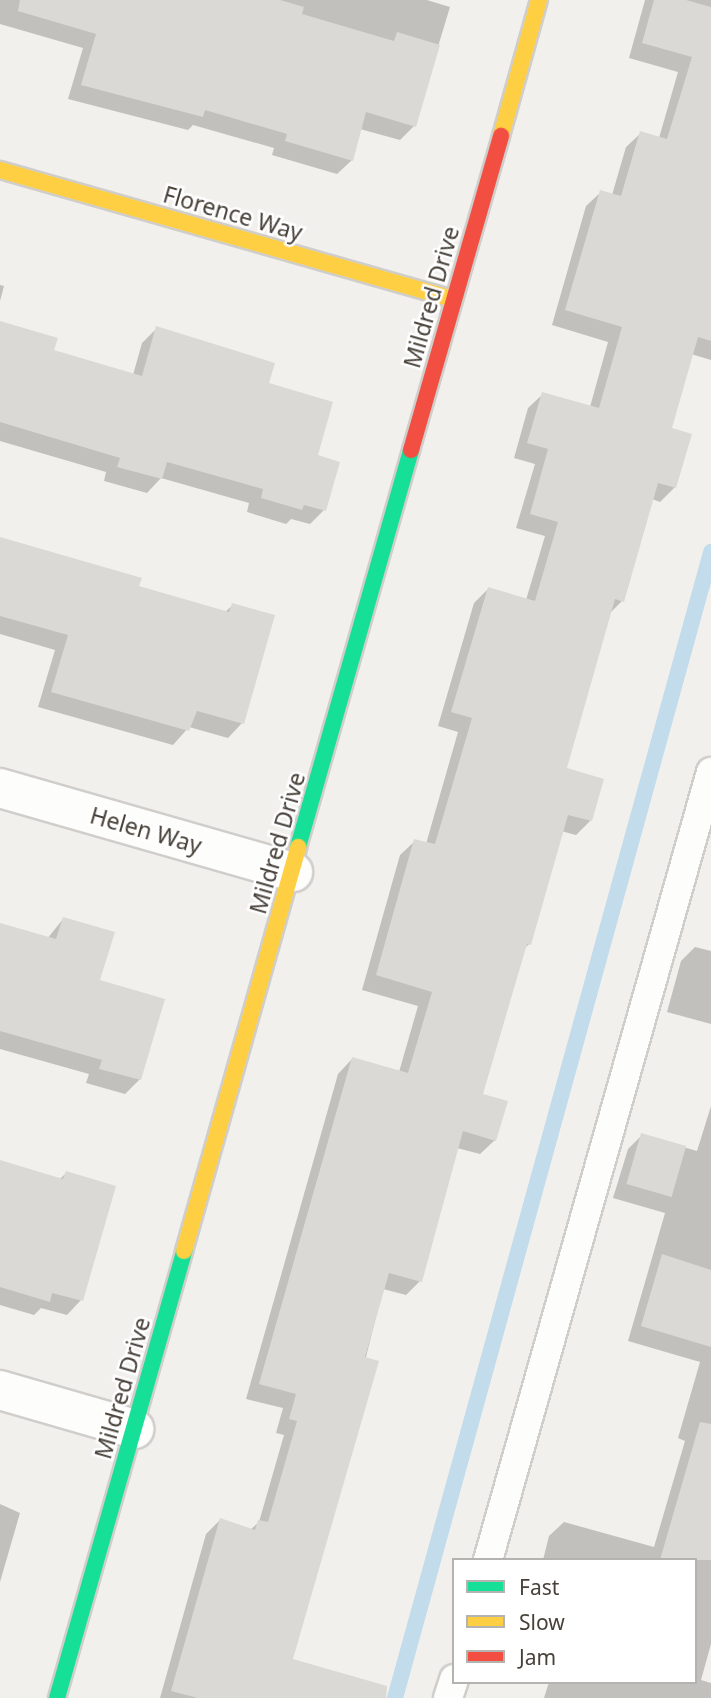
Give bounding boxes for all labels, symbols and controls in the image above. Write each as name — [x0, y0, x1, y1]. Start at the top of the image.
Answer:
street label: Florence Way — [160, 180, 306, 246]
street label: Mildred Drive — [398, 223, 464, 371]
street label: Mildred Drive — [244, 769, 310, 917]
street label: Helen Way — [87, 801, 205, 859]
street label: Mildred Drive — [89, 1314, 155, 1462]
legend — [452, 1558, 697, 1684]
text: Fast — [519, 1573, 559, 1601]
text: Slow — [519, 1608, 565, 1636]
text: Jam — [519, 1643, 556, 1671]

